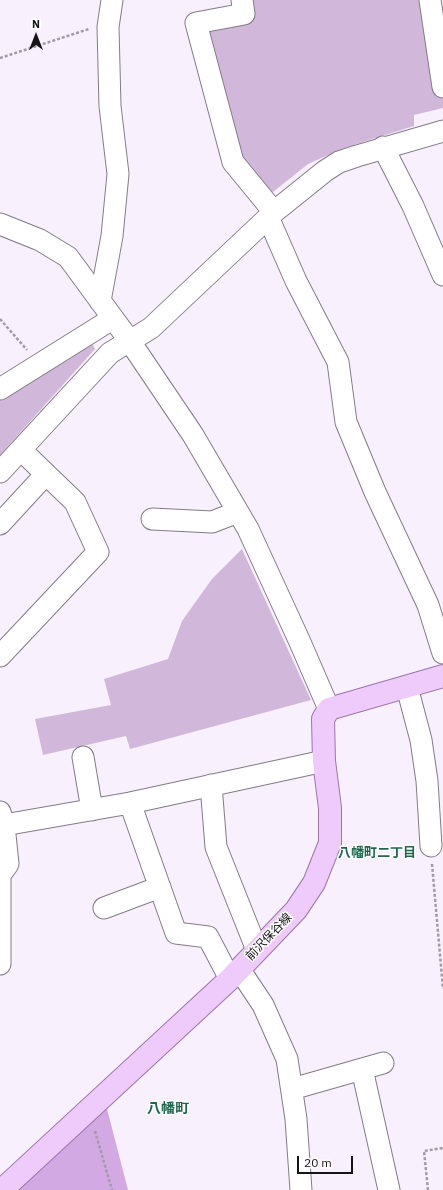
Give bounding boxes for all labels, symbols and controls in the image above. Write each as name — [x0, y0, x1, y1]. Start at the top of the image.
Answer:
north arrow — [16, 16, 56, 56]
text: N — [32, 17, 40, 31]
district label: 八幡町二丁目 — [338, 845, 416, 861]
street label: 前沢保谷線 — [243, 910, 295, 964]
district label: 八幡町 — [147, 1101, 189, 1117]
scale bar — [299, 1148, 355, 1174]
text: 20 m — [304, 1155, 332, 1170]

